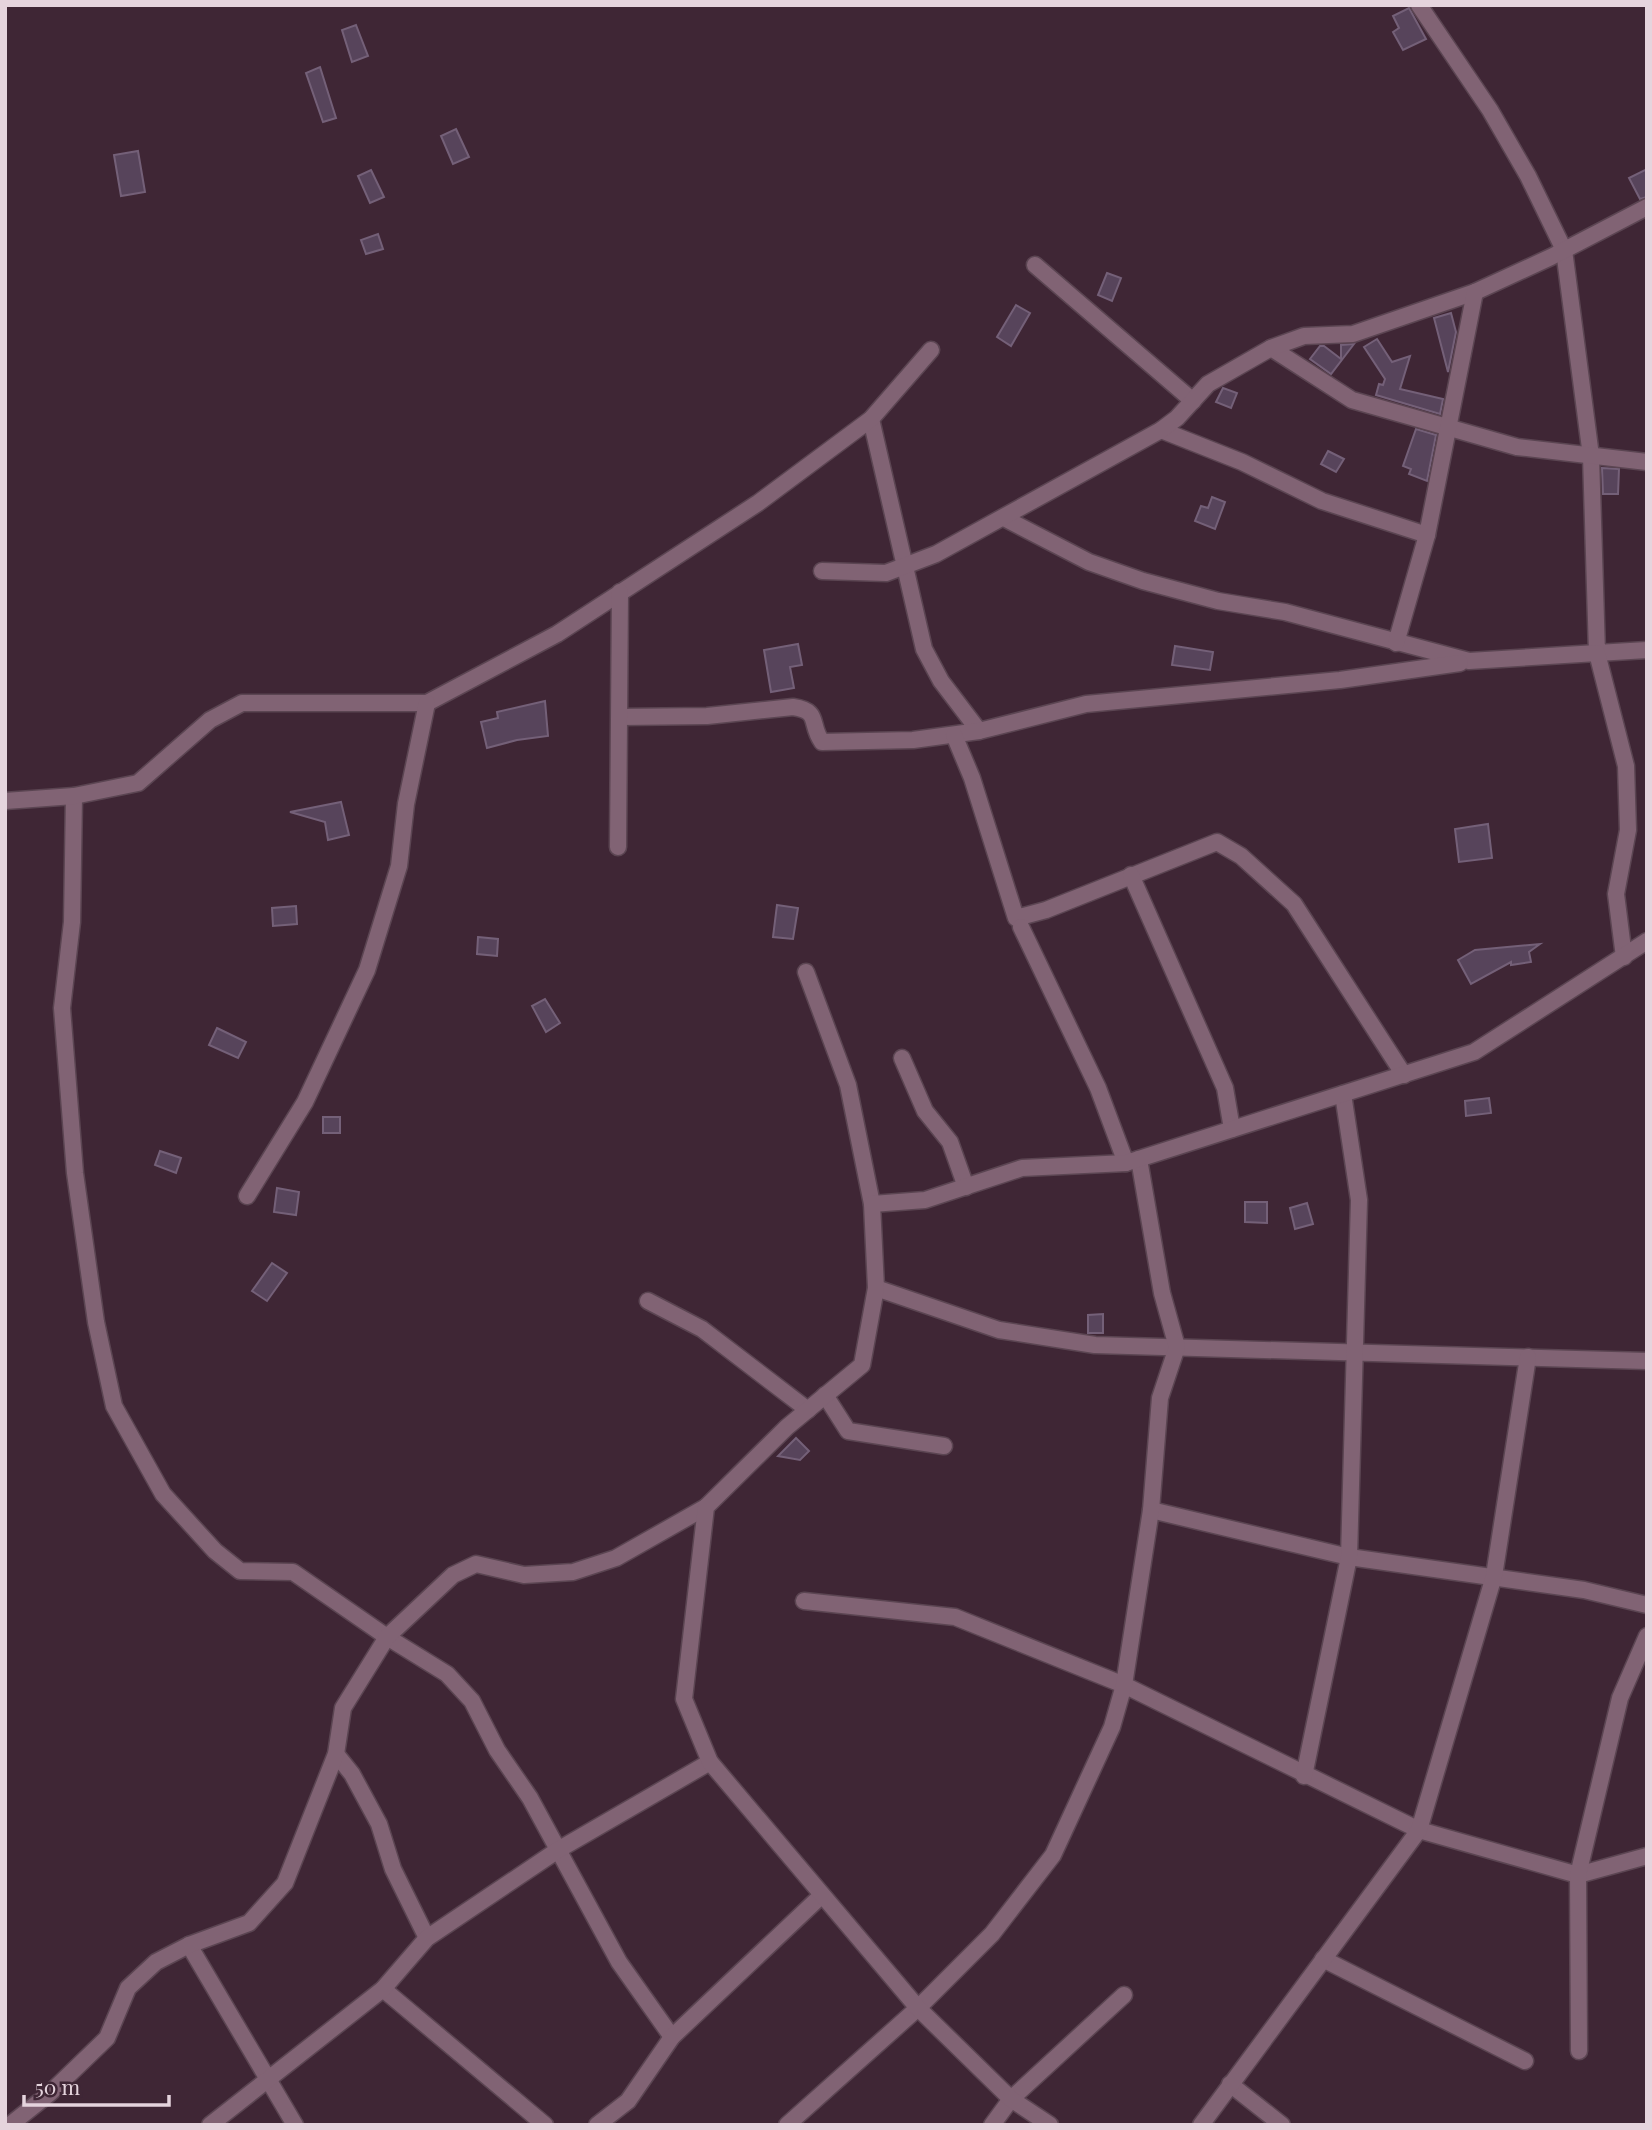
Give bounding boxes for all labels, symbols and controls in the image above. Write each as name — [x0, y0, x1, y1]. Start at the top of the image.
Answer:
scale bar — [24, 2064, 170, 2108]
text: 50 m — [35, 2072, 81, 2100]

